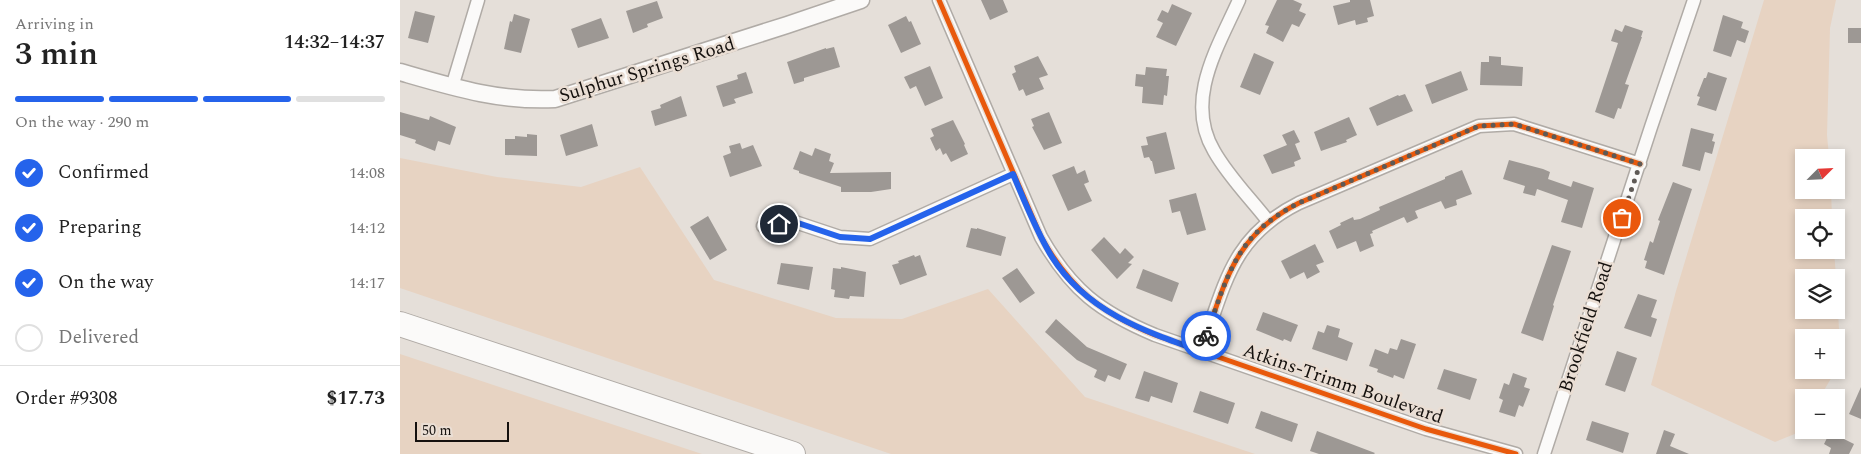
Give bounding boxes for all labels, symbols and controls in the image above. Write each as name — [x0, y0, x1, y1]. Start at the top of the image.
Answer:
text: Arriving in — [15, 12, 94, 36]
text: 14:32–14:37 — [284, 28, 385, 57]
street label: Sulphur Springs Road — [556, 29, 738, 111]
text: 3 min — [15, 30, 98, 79]
text: On the way · 290 m — [15, 110, 149, 134]
north arrow — [1795, 149, 1845, 199]
map controls — [1795, 149, 1845, 439]
text: Confirmed — [58, 158, 149, 187]
icon: check — [15, 159, 43, 187]
text: 14:08 — [349, 161, 385, 185]
pin — [1601, 197, 1643, 239]
pin — [758, 203, 800, 245]
icon: bag — [1608, 204, 1636, 232]
button: locate — [1795, 209, 1845, 259]
icon: home — [765, 210, 793, 238]
text: Preparing — [58, 213, 142, 242]
icon: check — [15, 214, 43, 242]
text: 14:12 — [349, 216, 385, 240]
street label: Brookfield Road — [1551, 258, 1621, 396]
text: On the way — [58, 268, 154, 297]
icon: check — [15, 269, 43, 297]
button: layers — [1795, 269, 1845, 319]
text: 14:17 — [349, 271, 385, 295]
courier — [1181, 311, 1231, 361]
icon: bike — [1192, 322, 1220, 350]
text: Delivered — [58, 323, 139, 352]
button: + — [1795, 329, 1845, 379]
street label: Atkins-Trimm Boulevard — [1239, 336, 1447, 432]
text: Order #9308 — [15, 384, 118, 413]
text: $17.73 — [327, 384, 385, 413]
button: − — [1795, 389, 1845, 439]
scale bar — [415, 419, 509, 442]
text: 50 m — [422, 420, 452, 441]

